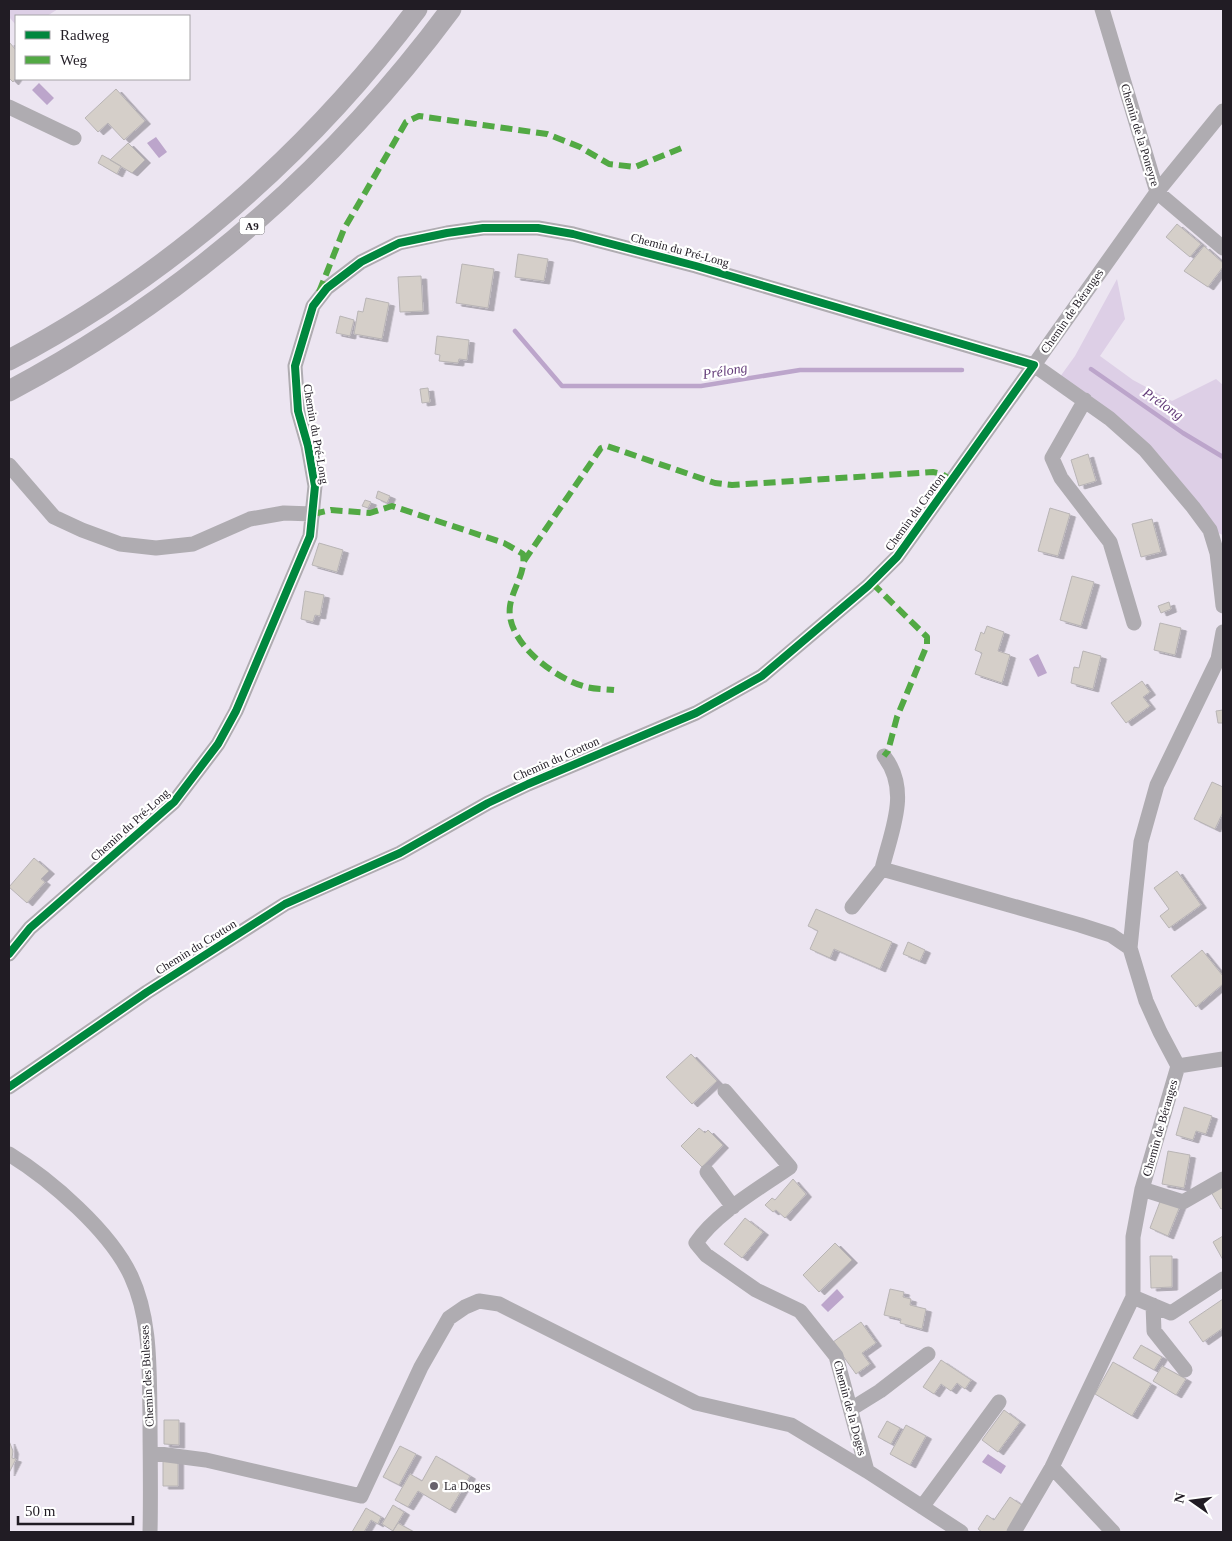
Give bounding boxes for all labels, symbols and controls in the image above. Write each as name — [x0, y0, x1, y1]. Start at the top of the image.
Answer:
legend — [15, 15, 190, 80]
text: Radweg — [60, 27, 110, 43]
text: Weg — [60, 52, 88, 68]
street label: Chemin de la Poneyre — [1118, 82, 1162, 188]
road number: A9 — [240, 218, 264, 235]
street label: Chemin du Pré-Long — [629, 230, 731, 270]
street label: Chemin de Béranges — [1038, 266, 1107, 356]
water label: Prélong — [701, 360, 748, 382]
street label: Chemin du Pré-Long — [300, 383, 332, 485]
water label: Prélong — [1139, 385, 1186, 423]
street label: Chemin du Crotton — [882, 470, 948, 554]
street label: Chemin du Crotton — [511, 734, 601, 784]
street label: Chemin du Pré-Long — [88, 786, 172, 864]
street label: Chemin du Crotton — [153, 917, 239, 977]
street label: Chemin de Béranges — [1139, 1078, 1181, 1178]
street label: Chemin des Bulesses — [137, 1324, 157, 1427]
street label: Chemin de la Doges — [831, 1359, 869, 1457]
north arrow — [1167, 1476, 1217, 1526]
place label: La Doges — [444, 1479, 491, 1493]
marker: La Doges — [428, 1480, 440, 1492]
text: N — [1171, 1491, 1188, 1505]
scale bar — [18, 1494, 132, 1526]
text: 50 m — [25, 1503, 56, 1519]

